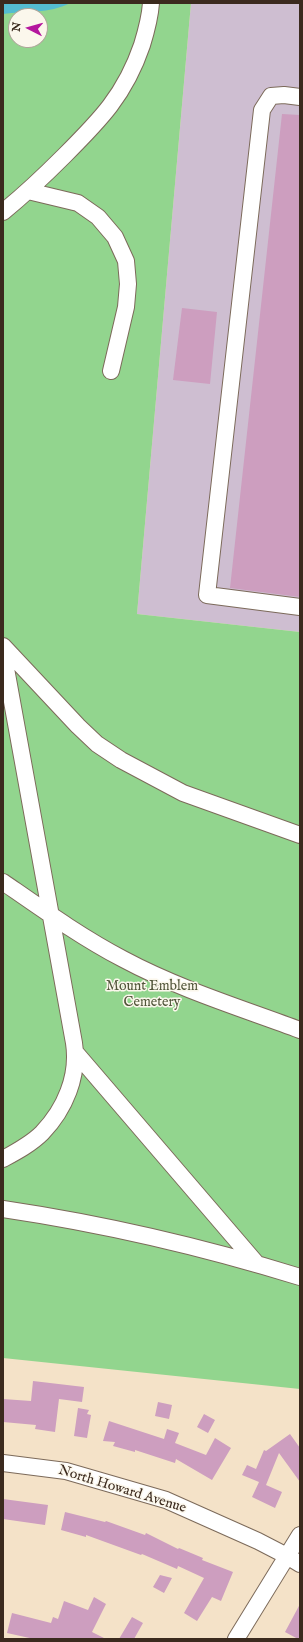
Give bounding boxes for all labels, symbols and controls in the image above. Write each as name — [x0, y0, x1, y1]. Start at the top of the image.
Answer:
north arrow — [8, 8, 48, 48]
text: N — [10, 21, 25, 32]
park label: Mount Emblem Cemetery — [106, 979, 198, 1012]
street label: North Howard Avenue — [56, 1463, 188, 1517]

